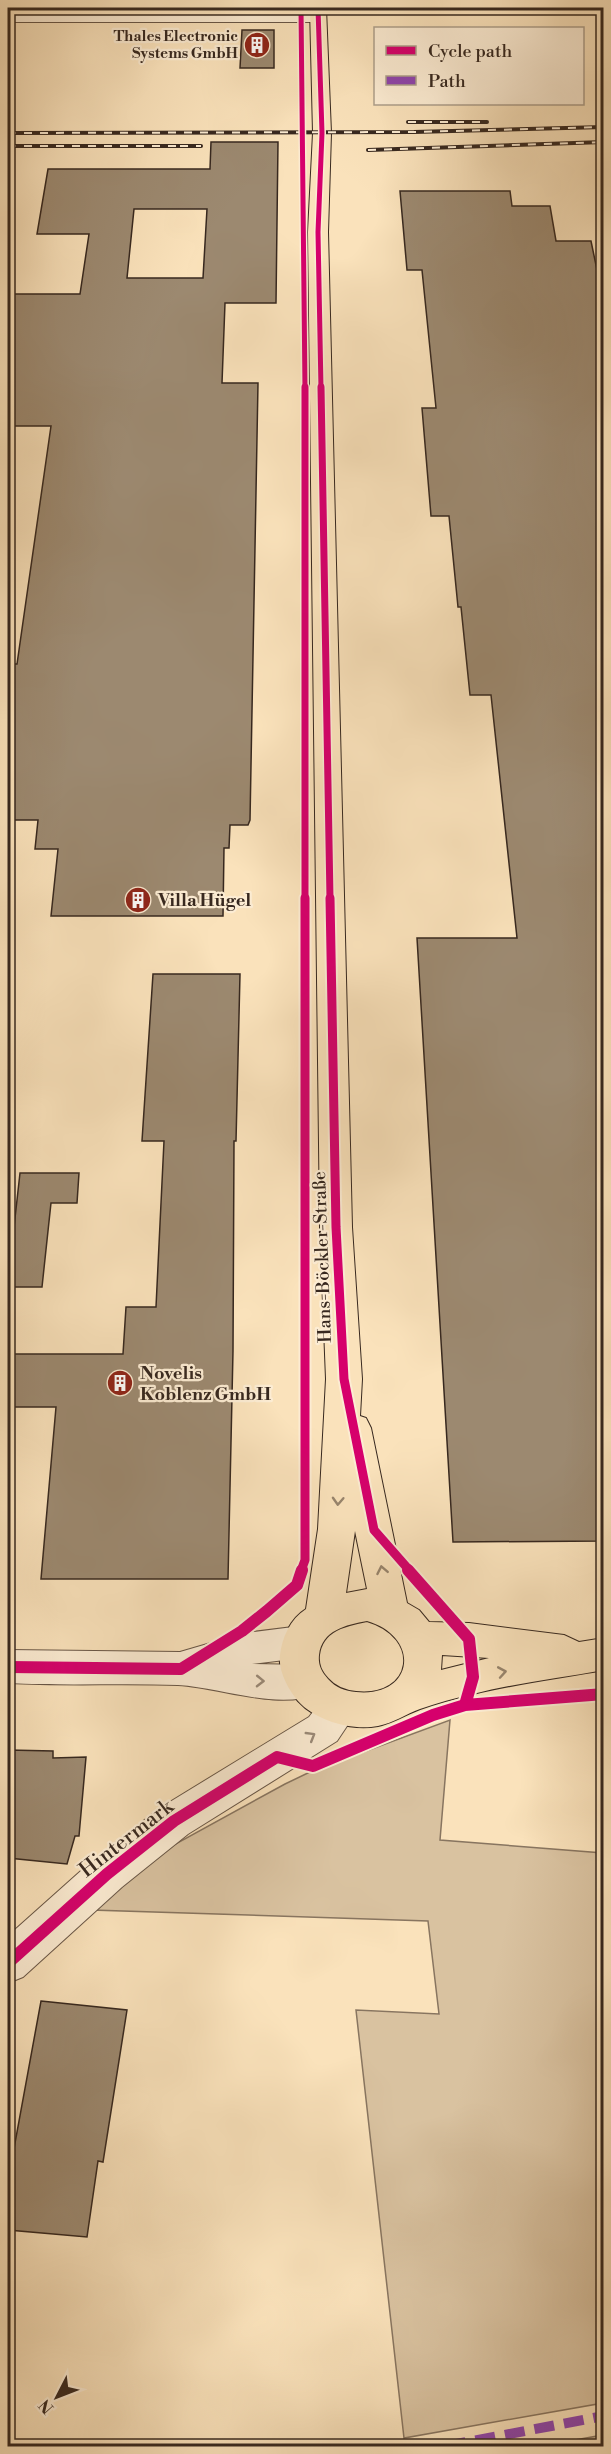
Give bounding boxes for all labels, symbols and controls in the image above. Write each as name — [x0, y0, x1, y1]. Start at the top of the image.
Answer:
place label: Thales Electronic Systems GmbH — [114, 27, 239, 63]
legend — [374, 27, 584, 105]
building icon: Thales Electronic Systems GmbH — [242, 30, 272, 60]
text: Cycle path — [428, 40, 512, 63]
text: Path — [428, 70, 466, 93]
building icon: Villa Hügel — [123, 885, 153, 915]
place label: Villa Hügel — [157, 889, 251, 912]
street label: Hans-Böckler-Straße — [308, 1171, 337, 1343]
place label: Novelis Koblenz GmbH — [140, 1362, 271, 1406]
building icon: Novelis Koblenz GmbH — [105, 1368, 135, 1398]
one-way arrow — [331, 1496, 344, 1505]
one-way arrow — [376, 1566, 389, 1576]
one-way arrow — [498, 1666, 507, 1678]
one-way arrow — [255, 1675, 264, 1688]
one-way arrow — [305, 1731, 315, 1743]
street label: Hintermark — [74, 1793, 180, 1884]
north arrow — [27, 2367, 87, 2427]
text: N — [35, 2395, 58, 2418]

